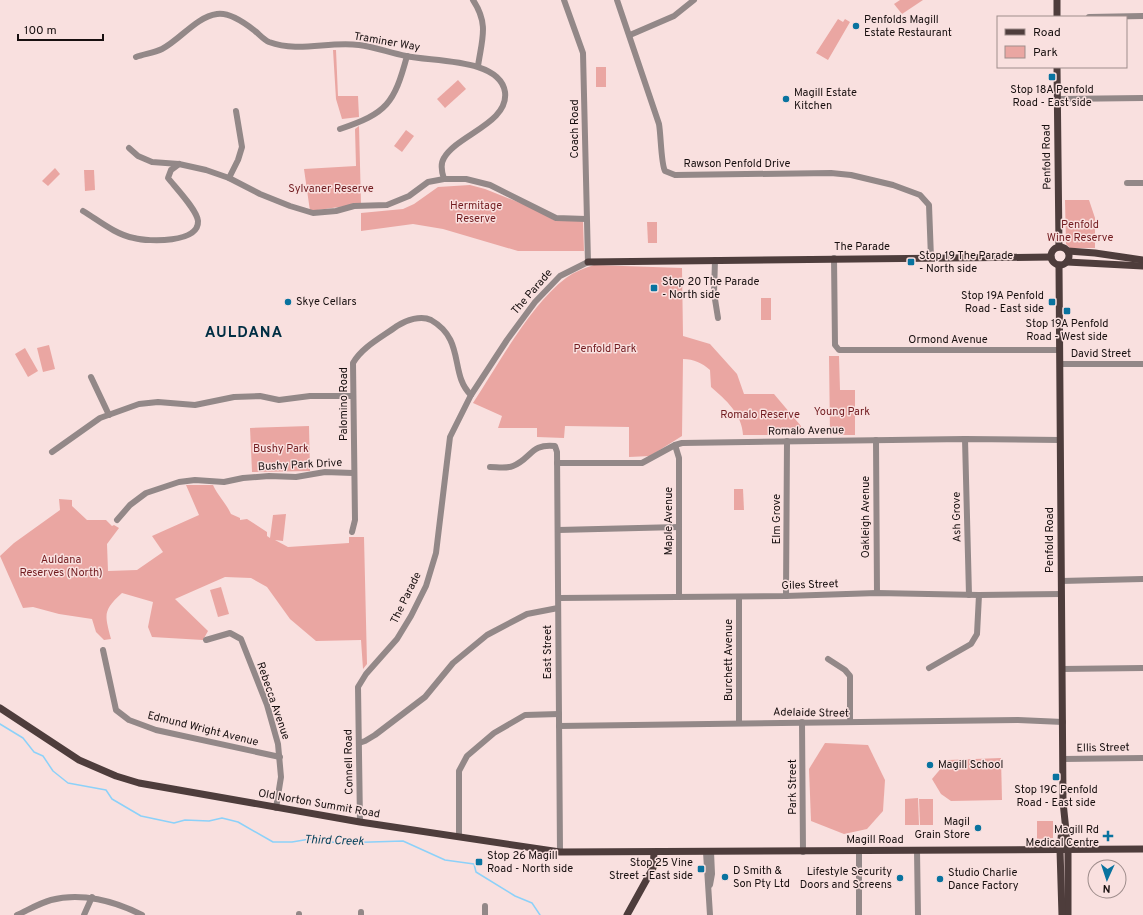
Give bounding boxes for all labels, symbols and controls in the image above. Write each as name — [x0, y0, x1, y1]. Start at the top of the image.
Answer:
place label: Penfolds Magill Estate Restaurant — [864, 13, 952, 40]
scale bar — [18, 16, 103, 42]
legend — [997, 16, 1127, 68]
marker: Penfolds Magill Estate Restaurant — [851, 21, 861, 31]
text: 100 m — [24, 23, 57, 39]
text: Road — [1033, 25, 1061, 41]
street label: Traminer Way — [353, 29, 421, 55]
text: Park — [1033, 45, 1058, 61]
marker: Stop 18A Penfold Road - East side — [1047, 72, 1057, 82]
place label: Stop 18A Penfold Road - East side — [1010, 83, 1094, 110]
place label: Magill Estate Kitchen — [794, 86, 857, 113]
marker: Magill Estate Kitchen — [781, 94, 791, 104]
street label: Coach Road — [568, 99, 582, 159]
street label: Penfold Road — [1039, 124, 1055, 190]
street label: Rawson Penfold Drive — [683, 157, 791, 171]
park label: Sylvaner Reserve — [288, 182, 374, 196]
park label: Hermitage Reserve — [450, 199, 502, 226]
park label: Penfold Wine Reserve — [1047, 218, 1113, 245]
street label: The Parade — [834, 240, 890, 254]
place label: Stop 19 The Parade - North side — [919, 249, 1013, 276]
marker: Stop 19 The Parade - North side — [906, 257, 916, 267]
street label: The Parade — [508, 266, 556, 318]
place label: Stop 20 The Parade - North side — [662, 275, 759, 302]
marker: Stop 20 The Parade - North side — [649, 283, 659, 293]
place label: Stop 19A Penfold Road - East side — [961, 289, 1044, 316]
place label: Skye Cellars — [296, 295, 357, 309]
marker: Skye Cellars — [283, 297, 293, 307]
marker: Stop 19A Penfold Road - East side — [1047, 297, 1057, 307]
marker: Stop 19A Penfold Road - West side — [1062, 306, 1072, 316]
place label: Stop 19A Penfold Road - West side — [1025, 317, 1109, 344]
district label: AULDANA — [205, 324, 283, 343]
street label: Ormond Avenue — [908, 333, 988, 347]
park label: Penfold Park — [573, 342, 637, 356]
street label: David Street — [1071, 347, 1131, 361]
street label: Palomino Road — [337, 367, 351, 441]
park label: Young Park — [814, 405, 870, 419]
park label: Romalo Reserve — [720, 408, 800, 422]
street label: Romalo Avenue — [768, 423, 844, 439]
park label: Bushy Park — [253, 442, 309, 456]
street label: Bushy Park Drive — [257, 456, 343, 474]
street label: Oakleigh Avenue — [859, 476, 873, 558]
street label: Maple Avenue — [662, 487, 676, 555]
street label: Ash Grove — [950, 492, 964, 542]
street label: Elm Grove — [770, 494, 784, 544]
street label: Penfold Road — [1043, 507, 1057, 573]
park label: Auldana Reserves (North) — [19, 553, 103, 580]
street label: The Parade — [387, 570, 425, 626]
street label: Giles Street — [781, 577, 839, 593]
street label: Burchett Avenue — [722, 619, 736, 701]
street label: East Street — [541, 625, 555, 679]
street label: Rebecca Avenue — [253, 660, 293, 742]
street label: Adelaide Street — [773, 705, 849, 721]
street label: Edmund Wright Avenue — [146, 708, 260, 750]
street label: Connell Road — [341, 729, 357, 795]
street label: Ellis Street — [1076, 741, 1130, 755]
place label: Magill School — [938, 758, 1003, 772]
street label: Park Street — [786, 759, 800, 815]
marker: Magill School — [925, 760, 935, 770]
marker: Stop 19C Penfold Road - East side — [1051, 772, 1061, 782]
place label: Stop 19C Penfold Road - East side — [1014, 783, 1098, 810]
street label: Old Norton Summit Road — [257, 786, 381, 822]
place label: Magil Grain Store — [914, 815, 970, 842]
marker: Magil Grain Store — [973, 823, 983, 833]
place label: Magill Rd Medical Centre — [1026, 823, 1099, 850]
marker: Magill Rd Medical Centre — [1102, 830, 1114, 842]
water label: Third Creek — [304, 832, 365, 850]
street label: Magill Road — [846, 833, 904, 847]
place label: Stop 26 Magill Road - North side — [487, 849, 573, 876]
place label: Stop 25 Vine Street - East side — [609, 856, 693, 883]
marker: Stop 26 Magill Road - North side — [474, 857, 484, 867]
north arrow — [1087, 859, 1127, 899]
marker: Stop 25 Vine Street - East side — [696, 864, 706, 874]
place label: D Smith & Son Pty Ltd — [733, 864, 790, 891]
place label: Lifestyle Security Doors and Screens — [800, 865, 892, 892]
place label: Studio Charlie Dance Factory — [948, 866, 1019, 893]
marker: D Smith & Son Pty Ltd — [720, 872, 730, 882]
marker: Lifestyle Security Doors and Screens — [895, 873, 905, 883]
marker: Studio Charlie Dance Factory — [935, 874, 945, 884]
text: N — [1102, 881, 1111, 895]

